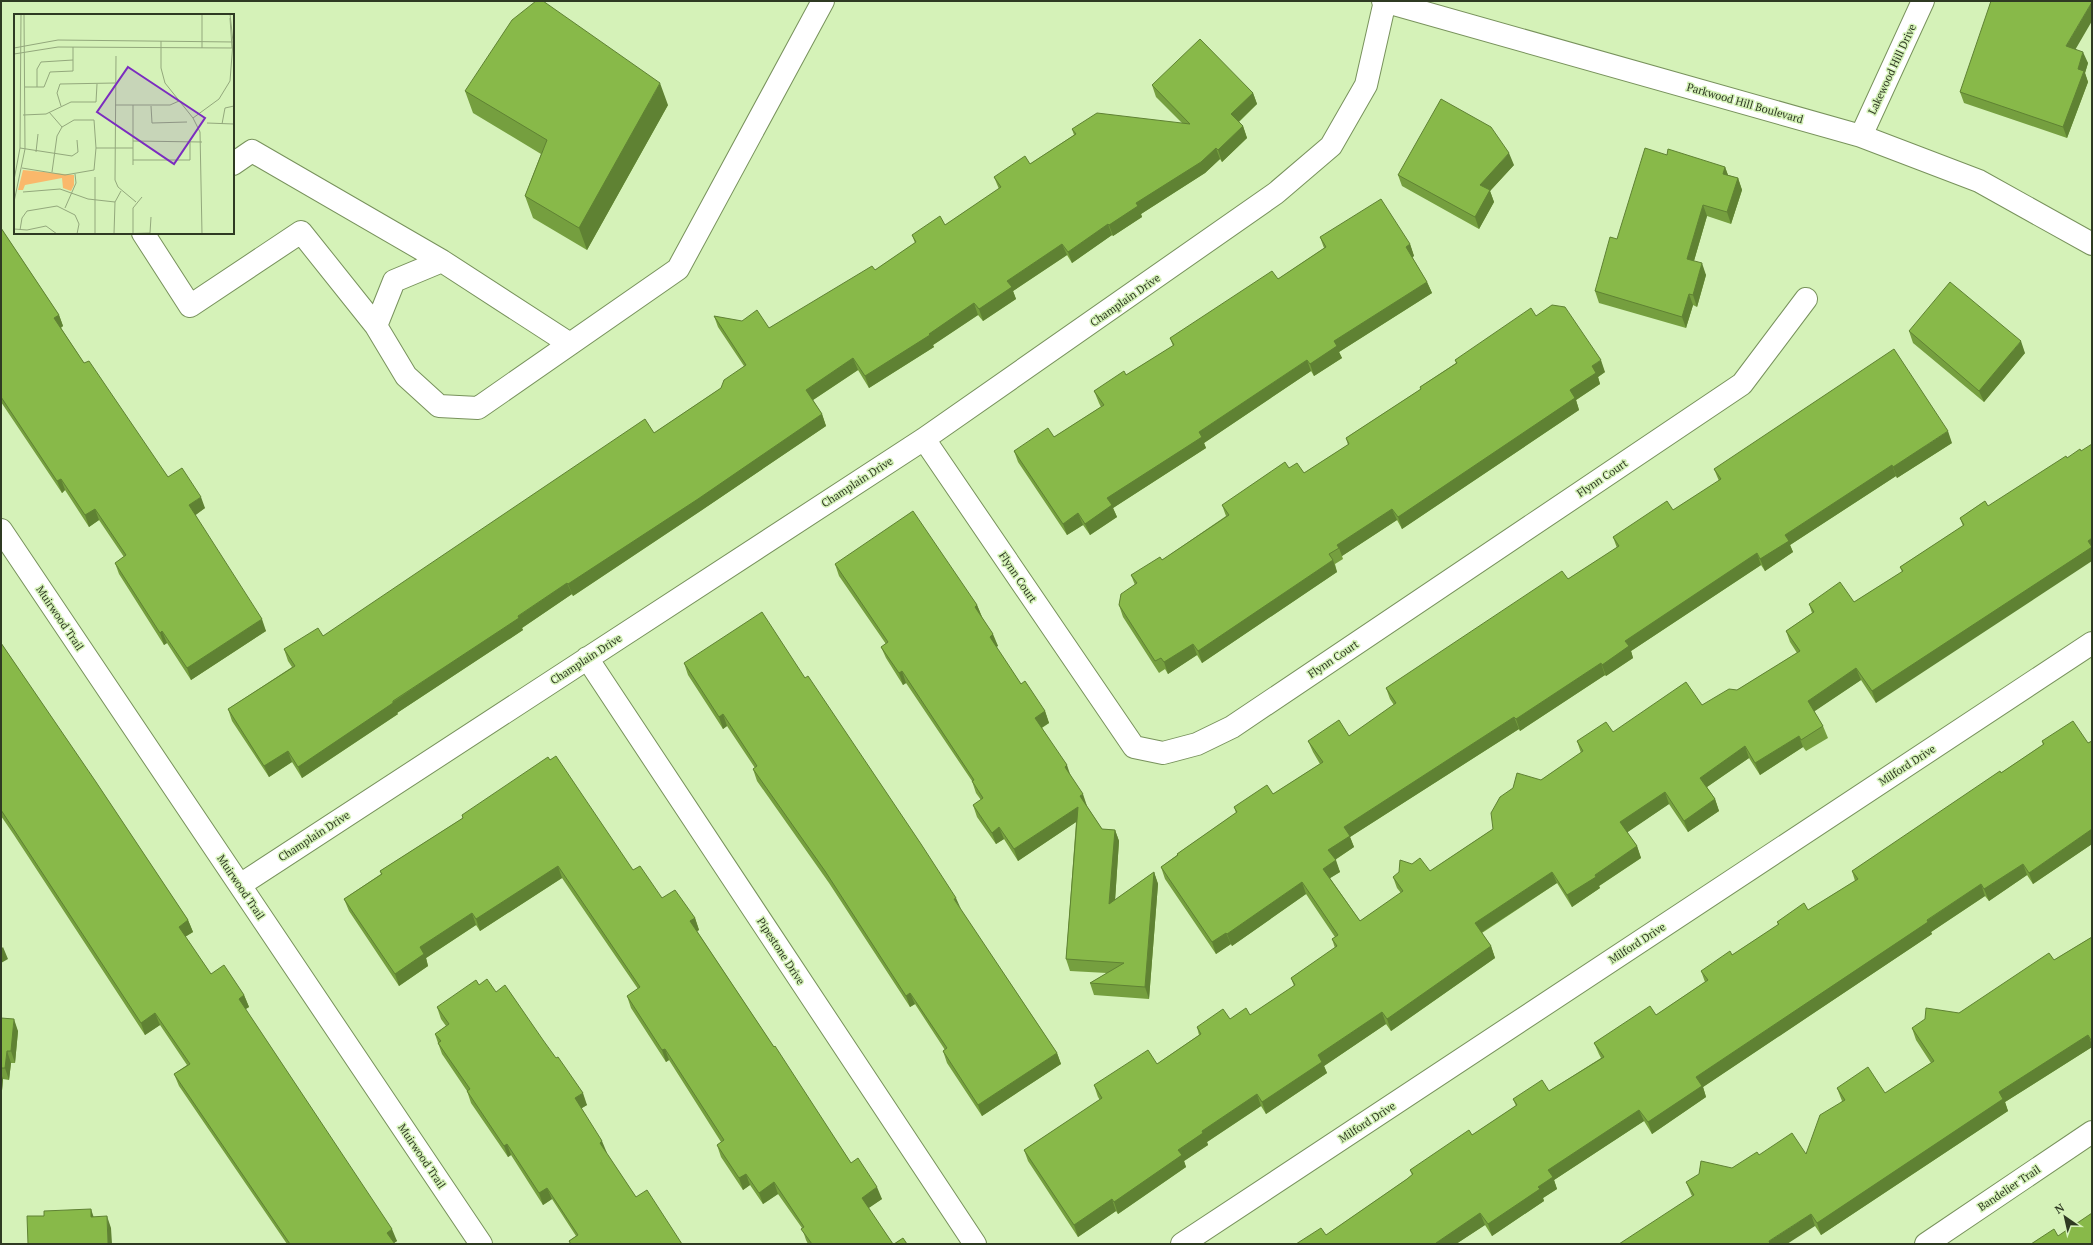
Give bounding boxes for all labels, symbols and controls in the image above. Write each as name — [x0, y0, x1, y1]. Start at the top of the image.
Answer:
inset map — [14, 14, 234, 234]
street label: Lakewood Hill Drive — [1865, 21, 1919, 117]
street label: Parkwood Hill Boulevard — [1685, 80, 1805, 126]
street label: Champlain Drive — [1087, 270, 1163, 329]
street label: Champlain Drive — [819, 453, 896, 510]
street label: Flynn Court — [1574, 456, 1630, 500]
street label: Flynn Court — [996, 549, 1040, 605]
street label: Muirwood Trail — [33, 583, 87, 653]
street label: Champlain Drive — [548, 630, 625, 687]
street label: Flynn Court — [1305, 637, 1361, 681]
street label: Milford Drive — [1876, 741, 1938, 789]
street label: Champlain Drive — [276, 807, 353, 864]
street label: Muirwood Trail — [214, 852, 268, 922]
street label: Pipestone Drive — [754, 915, 808, 988]
street label: Milford Drive — [1606, 919, 1668, 967]
street label: Milford Drive — [1336, 1098, 1398, 1146]
street label: Muirwood Trail — [395, 1121, 449, 1191]
street label: Bandelier Trail — [1975, 1162, 2043, 1214]
north arrow — [2045, 1197, 2085, 1237]
text: N — [2052, 1200, 2067, 1217]

